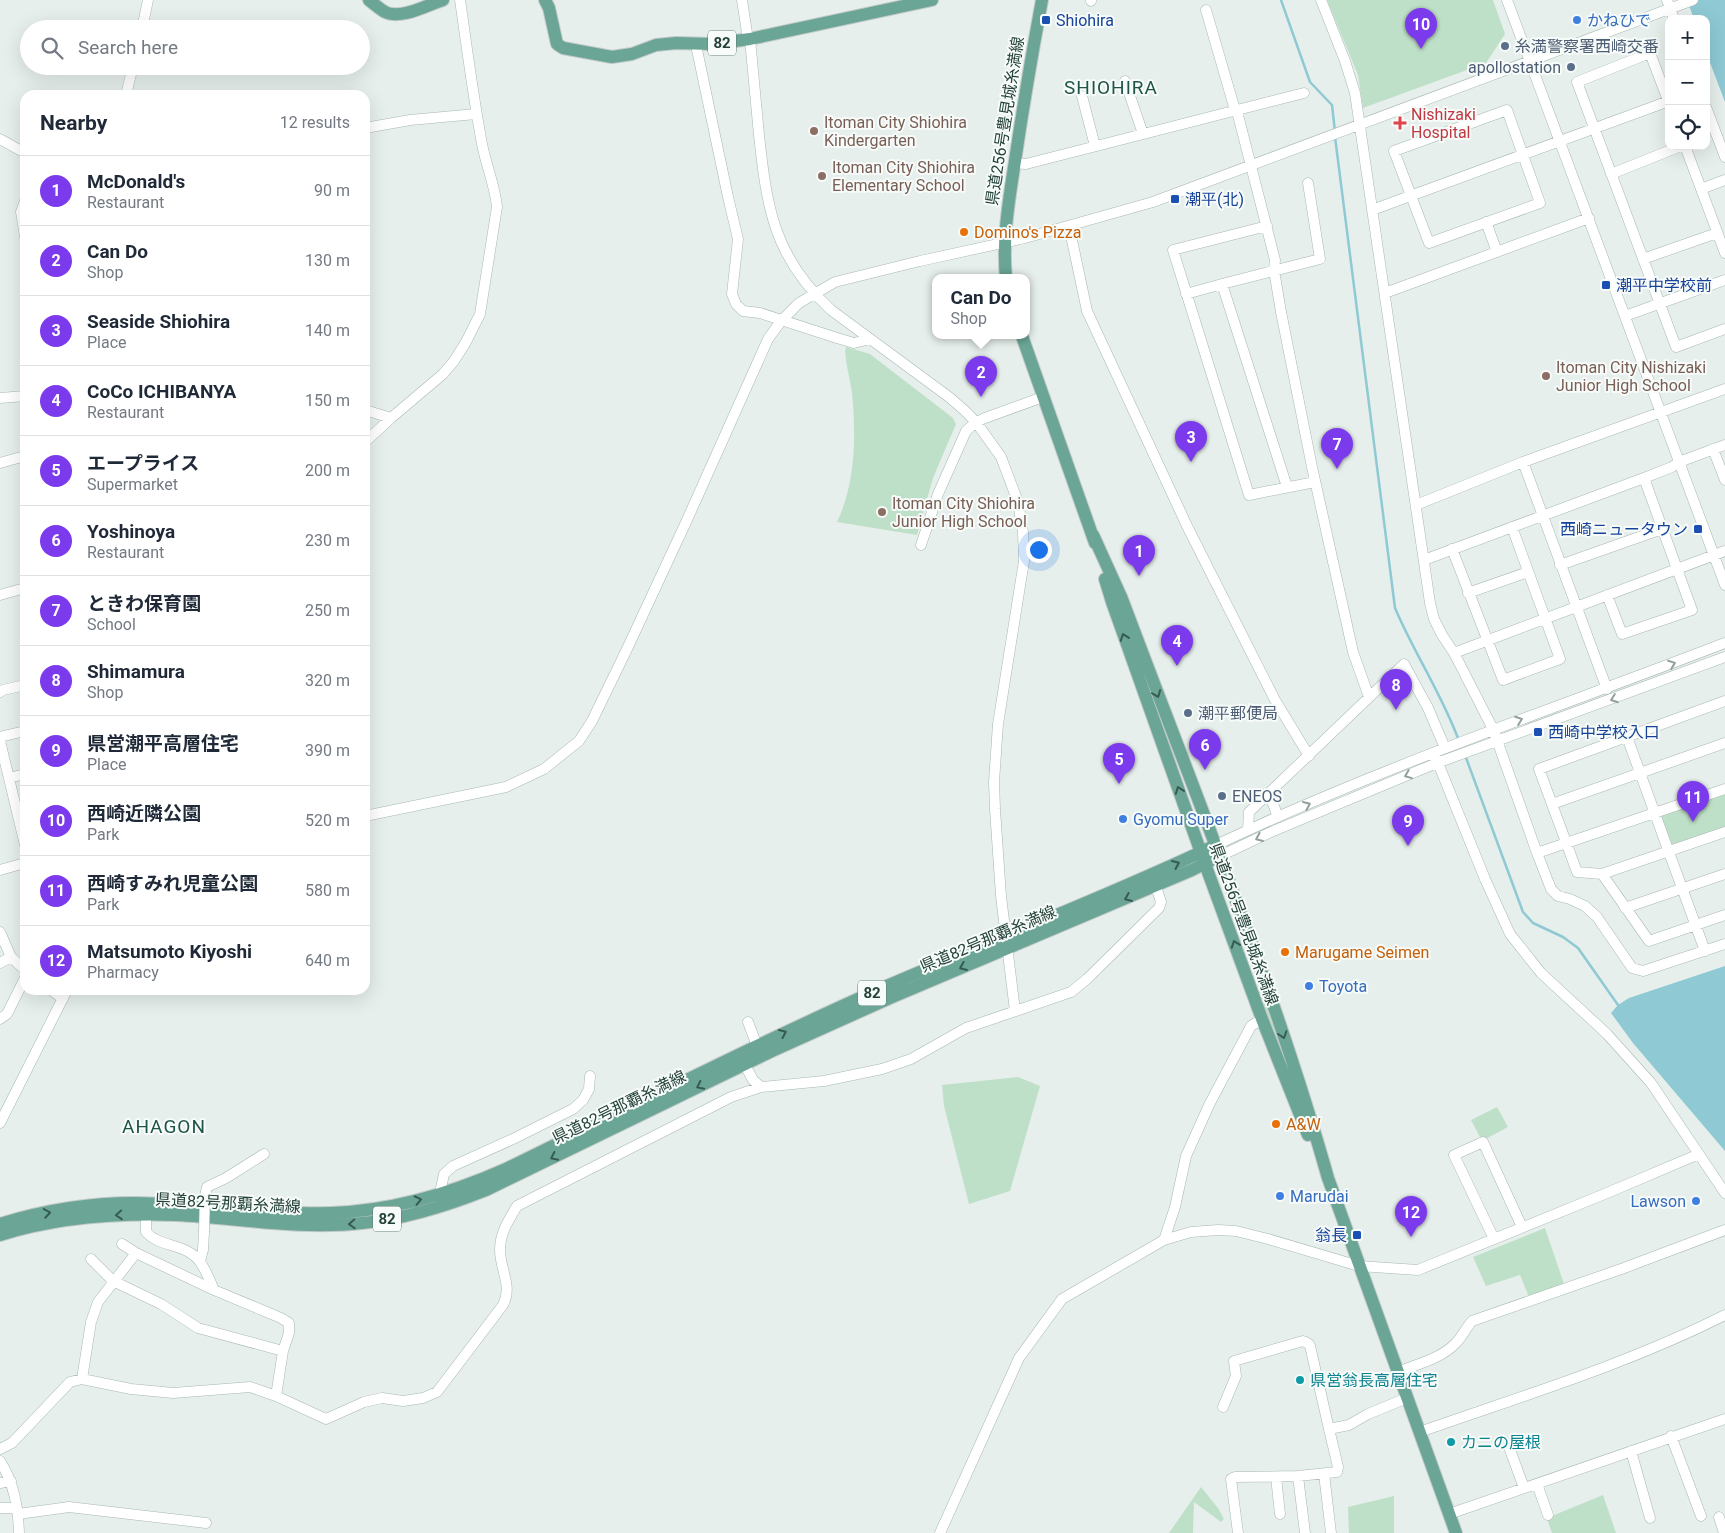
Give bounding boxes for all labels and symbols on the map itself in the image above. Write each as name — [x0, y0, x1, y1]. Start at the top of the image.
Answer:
pin: 10 — [1405, 8, 1437, 49]
place label: Shiohira — [1056, 11, 1114, 30]
place label: かねひで — [1587, 11, 1651, 30]
marker: Shiohira — [1040, 14, 1052, 26]
marker: かねひで — [1571, 14, 1583, 26]
road number: 82 — [708, 30, 736, 56]
street label: 県道256号豊見城糸満線 — [982, 35, 1028, 207]
place label: 糸満警察署西崎交番 — [1515, 37, 1659, 56]
marker: 糸満警察署西崎交番 — [1499, 40, 1511, 52]
place label: apollostation — [1468, 58, 1561, 77]
marker: apollostation — [1565, 61, 1577, 73]
district label: SHIOHIRA — [1064, 76, 1158, 99]
place label: Nishizaki Hospital — [1411, 105, 1476, 142]
place label: Itoman City Shiohira Kindergarten — [824, 113, 967, 150]
marker: Nishizaki Hospital — [1393, 116, 1407, 130]
marker: Itoman City Shiohira Kindergarten — [808, 125, 820, 137]
place label: Itoman City Shiohira Elementary School — [832, 158, 975, 195]
marker: Itoman City Shiohira Elementary School — [816, 170, 828, 182]
place label: 潮平(北) — [1185, 190, 1244, 209]
marker: 潮平(北) — [1169, 193, 1181, 205]
place label: Domino's Pizza — [974, 223, 1081, 242]
marker: Domino's Pizza — [958, 226, 970, 238]
place label: 潮平中学校前 — [1616, 276, 1712, 295]
marker: 潮平中学校前 — [1600, 279, 1612, 291]
pin: 2 — [965, 356, 997, 397]
place label: Itoman City Nishizaki Junior High School — [1556, 358, 1706, 395]
marker: Itoman City Nishizaki Junior High School — [1540, 370, 1552, 382]
pin: 3 — [1175, 421, 1207, 462]
pin: 7 — [1321, 428, 1353, 469]
place label: Itoman City Shiohira Junior High School — [892, 494, 1035, 531]
marker: Itoman City Shiohira Junior High School — [876, 506, 888, 518]
place label: 西崎ニュータウン — [1560, 520, 1688, 539]
marker: 西崎ニュータウン — [1692, 523, 1704, 535]
pin: 1 — [1123, 535, 1155, 576]
your location — [1026, 537, 1052, 563]
pin: 4 — [1161, 625, 1193, 666]
one-way arrow — [1120, 633, 1130, 641]
one-way arrow — [1667, 660, 1676, 670]
pin: 8 — [1380, 669, 1412, 710]
one-way arrow — [1151, 689, 1161, 698]
one-way arrow — [1610, 693, 1618, 703]
place label: 潮平郵便局 — [1198, 704, 1278, 723]
marker: 潮平郵便局 — [1182, 707, 1194, 719]
one-way arrow — [1515, 716, 1523, 726]
place label: 西崎中学校入口 — [1548, 723, 1660, 742]
marker: 西崎中学校入口 — [1532, 726, 1544, 738]
pin: 6 — [1189, 729, 1221, 770]
pin: 5 — [1103, 743, 1135, 784]
one-way arrow — [1404, 769, 1413, 779]
pin: 11 — [1677, 781, 1709, 822]
one-way arrow — [1174, 786, 1184, 794]
place label: ENEOS — [1232, 787, 1282, 806]
marker: ENEOS — [1216, 790, 1228, 802]
one-way arrow — [1302, 800, 1311, 811]
pin: 9 — [1392, 805, 1424, 846]
place label: Gyomu Super — [1133, 810, 1229, 829]
marker: Gyomu Super — [1117, 813, 1129, 825]
one-way arrow — [1255, 832, 1264, 843]
street label: 県道256号豊見城糸満線 — [1206, 840, 1282, 1008]
one-way arrow — [1171, 859, 1180, 870]
one-way arrow — [1124, 891, 1133, 902]
street label: 県道82号那覇糸満線 — [917, 902, 1059, 976]
one-way arrow — [1231, 940, 1241, 949]
place label: Marugame Seimen — [1295, 943, 1429, 962]
marker: Marugame Seimen — [1279, 946, 1291, 958]
one-way arrow — [959, 961, 968, 972]
place label: Toyota — [1319, 977, 1367, 996]
road number: 82 — [858, 980, 886, 1006]
marker: Toyota — [1303, 980, 1315, 992]
one-way arrow — [778, 1029, 787, 1040]
one-way arrow — [1278, 1030, 1288, 1038]
street label: 県道82号那覇糸満線 — [549, 1066, 689, 1148]
one-way arrow — [696, 1079, 705, 1090]
district label: AHAGON — [122, 1115, 206, 1138]
place label: A&W — [1286, 1115, 1321, 1134]
marker: A&W — [1270, 1118, 1282, 1130]
one-way arrow — [550, 1151, 559, 1161]
place label: Marudai — [1290, 1187, 1349, 1206]
street label: 県道82号那覇糸満線 — [155, 1190, 301, 1216]
marker: Marudai — [1274, 1190, 1286, 1202]
place label: Lawson — [1630, 1192, 1686, 1211]
marker: Lawson — [1690, 1195, 1702, 1207]
one-way arrow — [414, 1196, 423, 1206]
pin: 12 — [1395, 1196, 1427, 1237]
road number: 82 — [373, 1206, 401, 1232]
one-way arrow — [43, 1208, 52, 1218]
one-way arrow — [115, 1209, 123, 1220]
one-way arrow — [347, 1218, 355, 1229]
place label: 翁長 — [1315, 1226, 1347, 1245]
marker: 翁長 — [1351, 1229, 1363, 1241]
place label: 県営翁長高層住宅 — [1310, 1371, 1438, 1390]
marker: 県営翁長高層住宅 — [1294, 1374, 1306, 1386]
place label: カニの屋根 — [1461, 1433, 1541, 1452]
marker: カニの屋根 — [1445, 1436, 1457, 1448]

